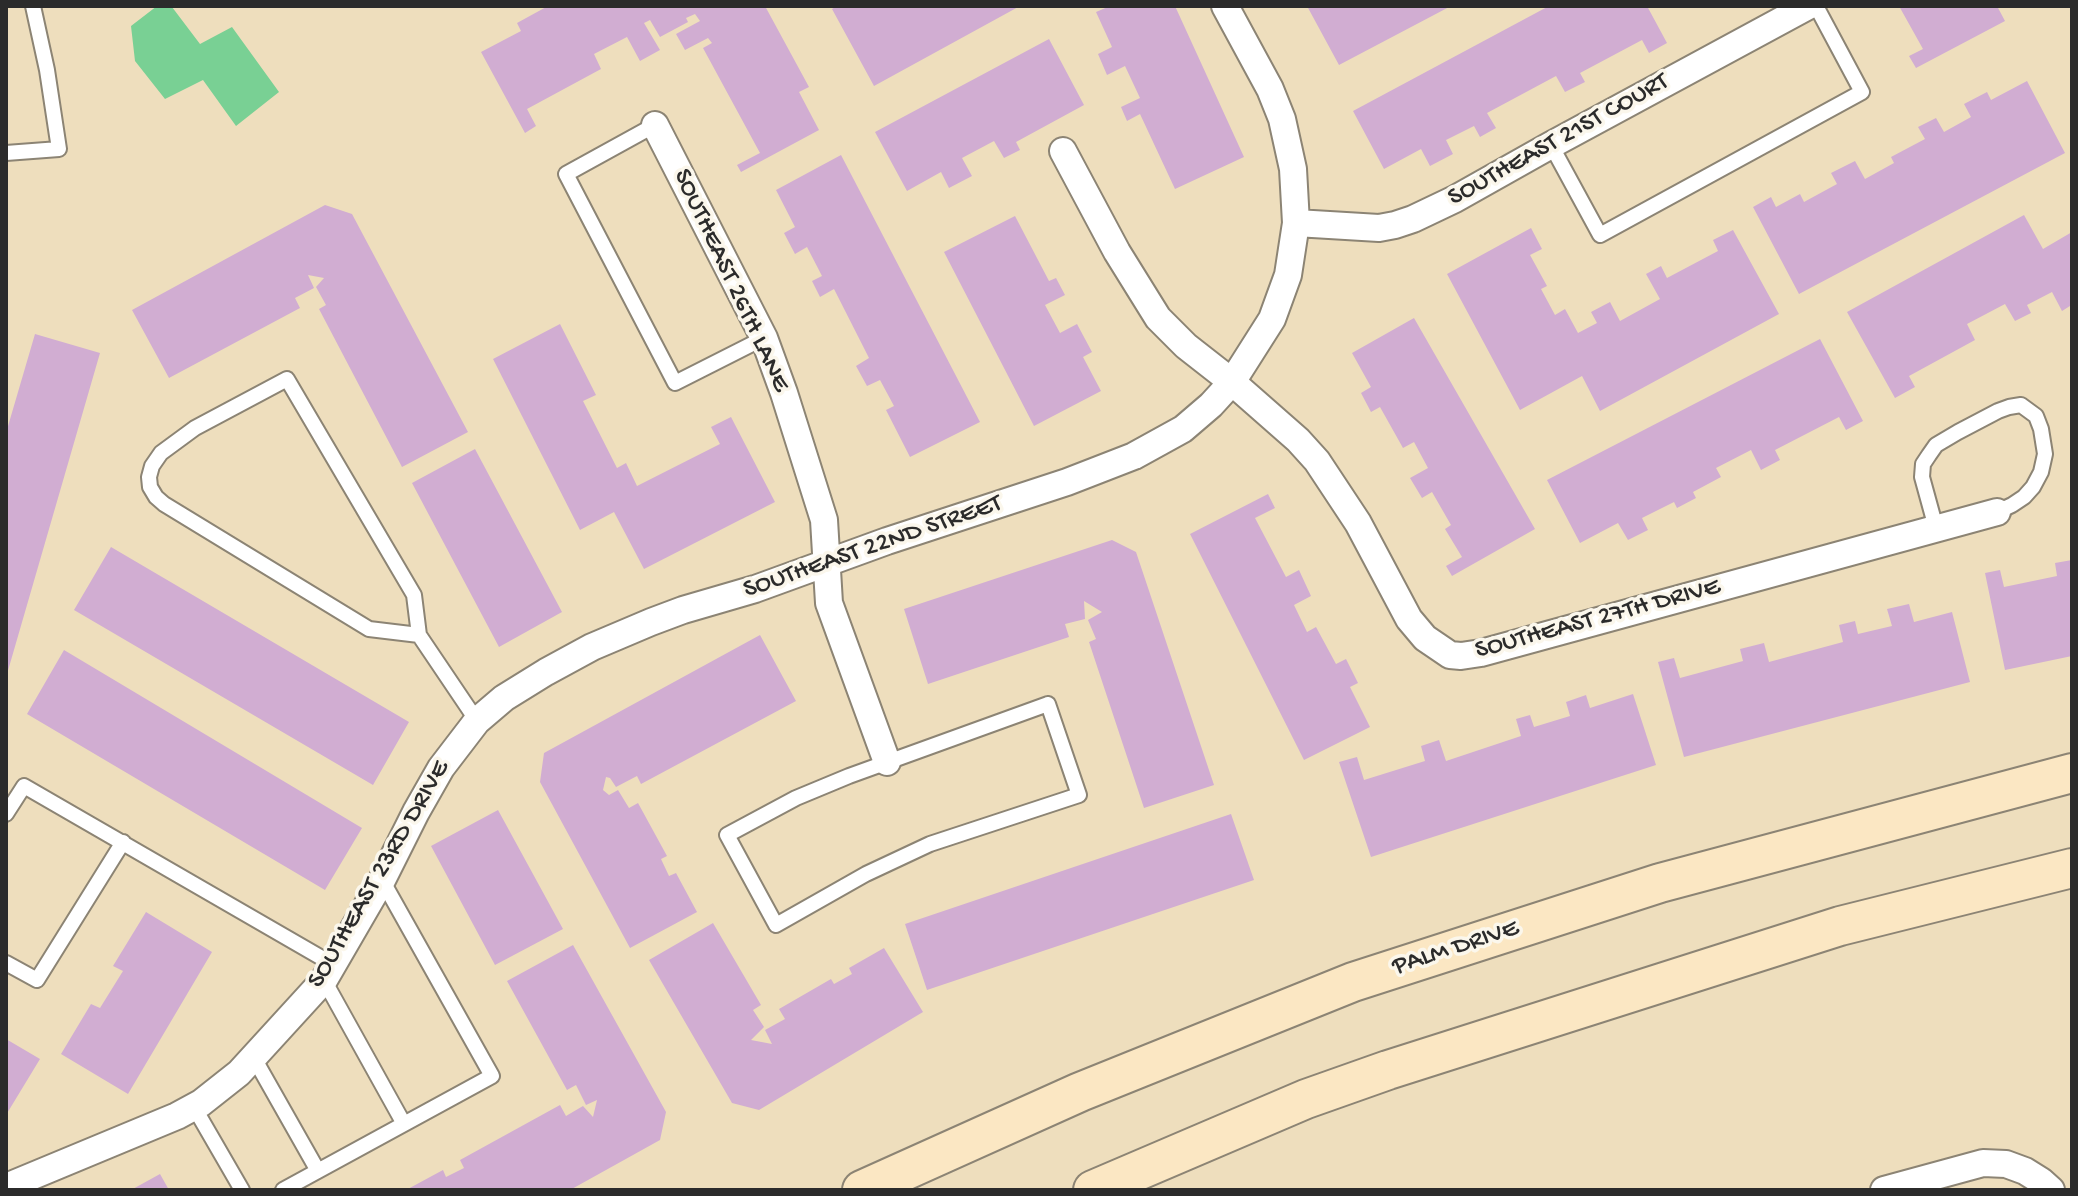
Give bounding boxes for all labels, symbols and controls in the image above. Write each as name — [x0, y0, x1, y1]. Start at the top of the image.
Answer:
street label: SOUTHEAST 21ST COURT — [1443, 67, 1675, 215]
street label: SOUTHEAST 26TH LANE — [665, 165, 795, 397]
street label: SOUTHEAST 22ND STREET — [740, 489, 1006, 607]
street label: SOUTHEAST 27TH DRIVE — [1472, 572, 1724, 668]
street label: SOUTHEAST 23RD DRIVE — [302, 756, 458, 994]
street label: PALM DRIVE — [1389, 914, 1523, 984]

